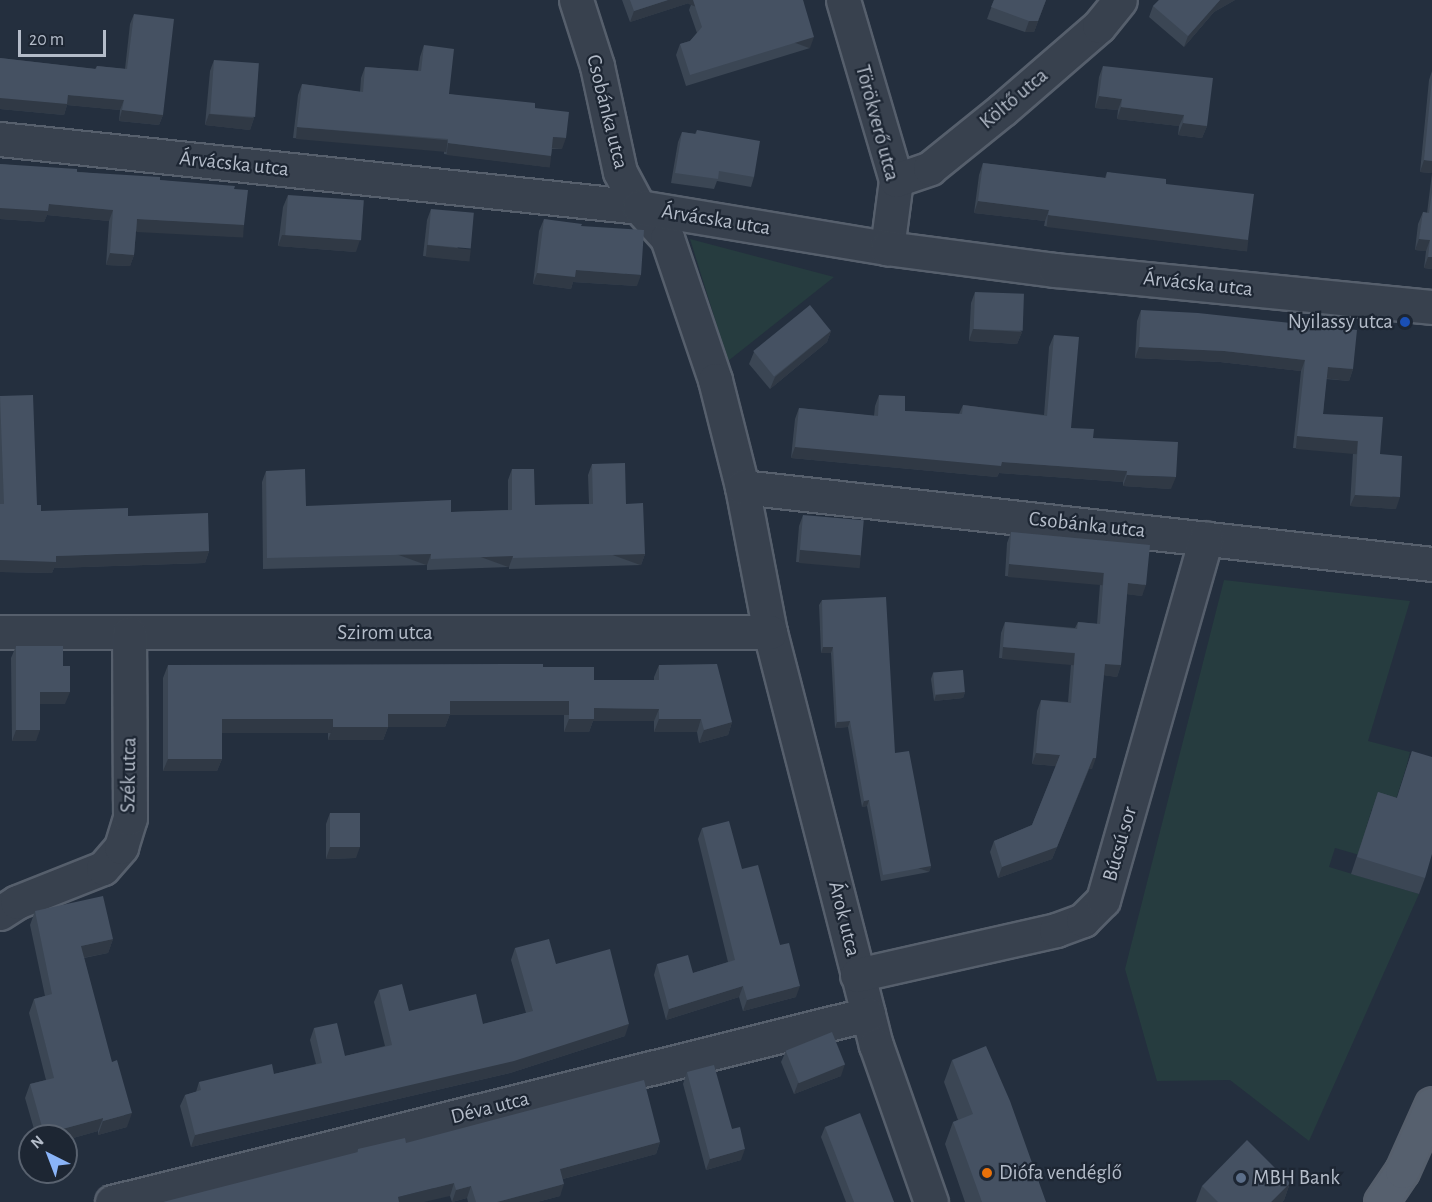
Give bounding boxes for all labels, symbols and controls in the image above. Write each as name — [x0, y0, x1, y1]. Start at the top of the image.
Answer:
scale bar — [21, 18, 110, 56]
text: 20 m — [29, 31, 64, 49]
street label: Csobánka utca — [581, 52, 633, 172]
street label: Törökverő utca — [849, 62, 905, 184]
street label: Költő utca — [975, 63, 1053, 135]
street label: Árvácska utca — [178, 146, 290, 182]
street label: Árvácska utca — [660, 199, 772, 241]
street label: Árvácska utca — [1142, 266, 1254, 302]
place label: Nyilassy utca — [1288, 309, 1393, 335]
marker: Nyilassy utca — [1398, 315, 1412, 329]
street label: Csobánka utca — [1027, 506, 1147, 544]
street label: Szirom utca — [337, 620, 433, 646]
street label: Szék utca — [116, 737, 142, 813]
street label: Búcsú sor — [1097, 804, 1143, 884]
street label: Árok utca — [822, 879, 866, 959]
street label: Déva utca — [448, 1086, 532, 1130]
north arrow — [18, 1124, 78, 1184]
text: N — [28, 1132, 47, 1152]
place label: Diófa vendéglő — [999, 1160, 1122, 1186]
place label: MBH Bank — [1253, 1165, 1340, 1191]
marker: Diófa vendéglő — [980, 1166, 994, 1180]
marker: MBH Bank — [1234, 1171, 1248, 1185]

